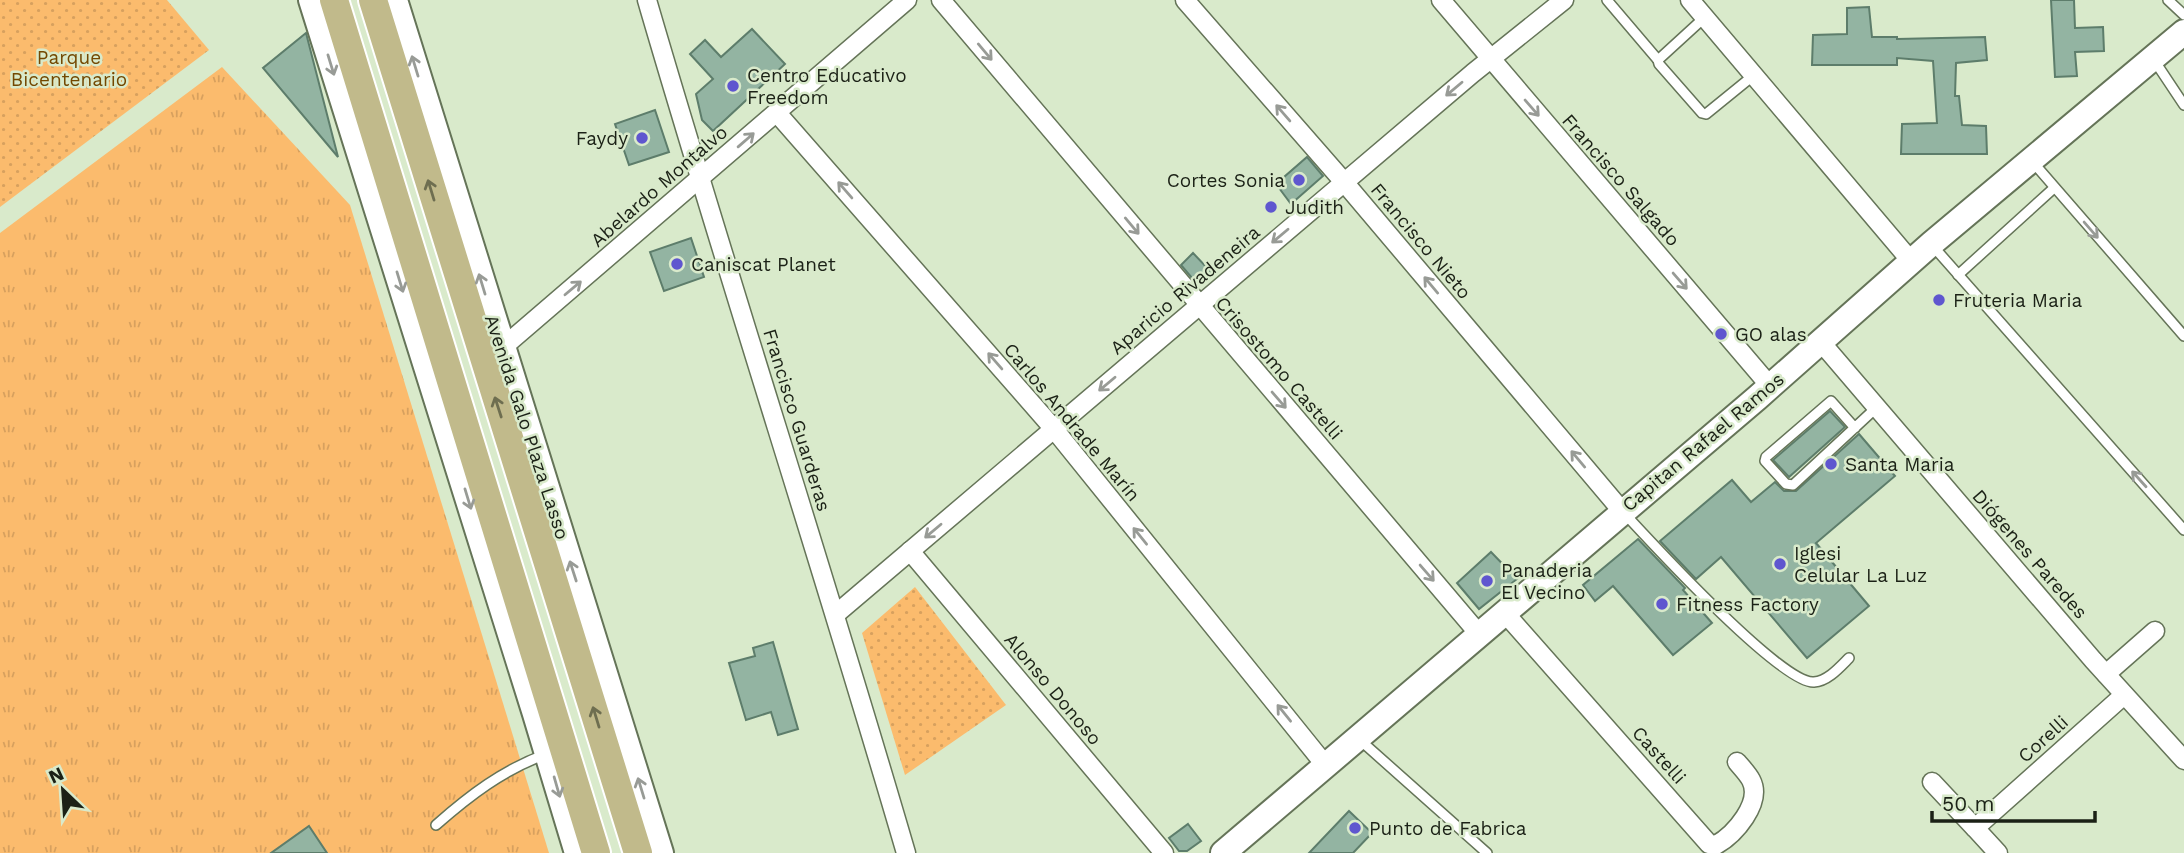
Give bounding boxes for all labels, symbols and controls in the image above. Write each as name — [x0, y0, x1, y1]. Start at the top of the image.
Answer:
one-way arrow — [977, 43, 993, 61]
park label: Parque Bicentenario — [11, 46, 127, 91]
one-way arrow — [326, 54, 339, 76]
one-way arrow — [408, 56, 421, 78]
place label: Centro Educativo Freedom — [747, 64, 907, 109]
marker: Centro Educativo Freedom — [725, 78, 741, 94]
one-way arrow — [1445, 81, 1463, 97]
one-way arrow — [1524, 99, 1540, 117]
one-way arrow — [1275, 104, 1291, 122]
street label: Francisco Salgado — [1557, 109, 1685, 251]
street label: Abelardo Montalvo — [586, 120, 732, 252]
place label: Faydy — [576, 127, 628, 150]
marker: Faydy — [634, 130, 650, 146]
one-way arrow — [736, 132, 754, 148]
place label: Cortes Sonia — [1167, 169, 1285, 192]
marker: Cortes Sonia — [1291, 172, 1307, 188]
street label: Francisco Nieto — [1366, 178, 1476, 304]
one-way arrow — [424, 179, 437, 201]
one-way arrow — [837, 181, 853, 199]
place label: Judith — [1285, 196, 1344, 219]
marker: Judith — [1263, 199, 1279, 215]
one-way arrow — [1124, 217, 1139, 235]
street label: Aparicio Rivadeneira — [1105, 220, 1265, 359]
one-way arrow — [2083, 221, 2099, 239]
one-way arrow — [1272, 229, 1290, 244]
place label: Caniscat Planet — [691, 253, 836, 276]
marker: Caniscat Planet — [669, 256, 685, 272]
one-way arrow — [394, 271, 407, 293]
one-way arrow — [1672, 271, 1688, 289]
one-way arrow — [475, 273, 488, 295]
one-way arrow — [1423, 277, 1439, 295]
one-way arrow — [563, 280, 581, 296]
place label: Fruteria Maria — [1953, 289, 2082, 312]
street label: Crisostomo Castelli — [1211, 292, 1347, 444]
marker: Fruteria Maria — [1931, 292, 1947, 308]
street label: Avenida Galo Plaza Lasso — [480, 312, 574, 542]
place label: GO alas — [1735, 323, 1807, 346]
street label: Francisco Guarderas — [758, 326, 836, 514]
marker: GO alas — [1713, 326, 1729, 342]
street label: Carlos Andrade Marín — [999, 338, 1145, 506]
one-way arrow — [987, 352, 1003, 370]
street label: Capitan Rafael Ramos — [1617, 368, 1789, 516]
one-way arrow — [1098, 376, 1116, 392]
one-way arrow — [1271, 390, 1287, 408]
one-way arrow — [491, 396, 504, 418]
one-way arrow — [1570, 450, 1586, 468]
place label: Santa Maria — [1845, 453, 1955, 476]
marker: Santa Maria — [1823, 456, 1839, 472]
one-way arrow — [2131, 470, 2147, 488]
street label: Diógenes Paredes — [1968, 485, 2092, 623]
one-way arrow — [462, 488, 475, 510]
one-way arrow — [925, 523, 943, 539]
one-way arrow — [1133, 527, 1148, 545]
place label: Iglesi Celular La Luz — [1794, 542, 1927, 587]
marker: Iglesi Celular La Luz — [1772, 556, 1788, 572]
place label: Panaderia El Vecino — [1501, 559, 1593, 604]
one-way arrow — [566, 560, 578, 582]
one-way arrow — [1419, 563, 1435, 581]
marker: Panaderia El Vecino — [1479, 573, 1495, 589]
place label: Fitness Factory — [1676, 593, 1819, 616]
marker: Fitness Factory — [1654, 596, 1670, 612]
street label: Alonso Donoso — [999, 628, 1107, 750]
one-way arrow — [1276, 704, 1291, 722]
one-way arrow — [589, 707, 601, 729]
street label: Corelli — [2013, 711, 2073, 767]
street label: Castelli — [1627, 722, 1691, 788]
north arrow — [28, 755, 98, 825]
text: N — [45, 762, 67, 788]
one-way arrow — [552, 775, 565, 797]
one-way arrow — [633, 777, 646, 799]
scale bar — [1932, 780, 2095, 824]
text: 50 m — [1942, 791, 1994, 816]
place label: Punto de Fabrica — [1369, 817, 1527, 840]
marker: Punto de Fabrica — [1347, 820, 1363, 836]

